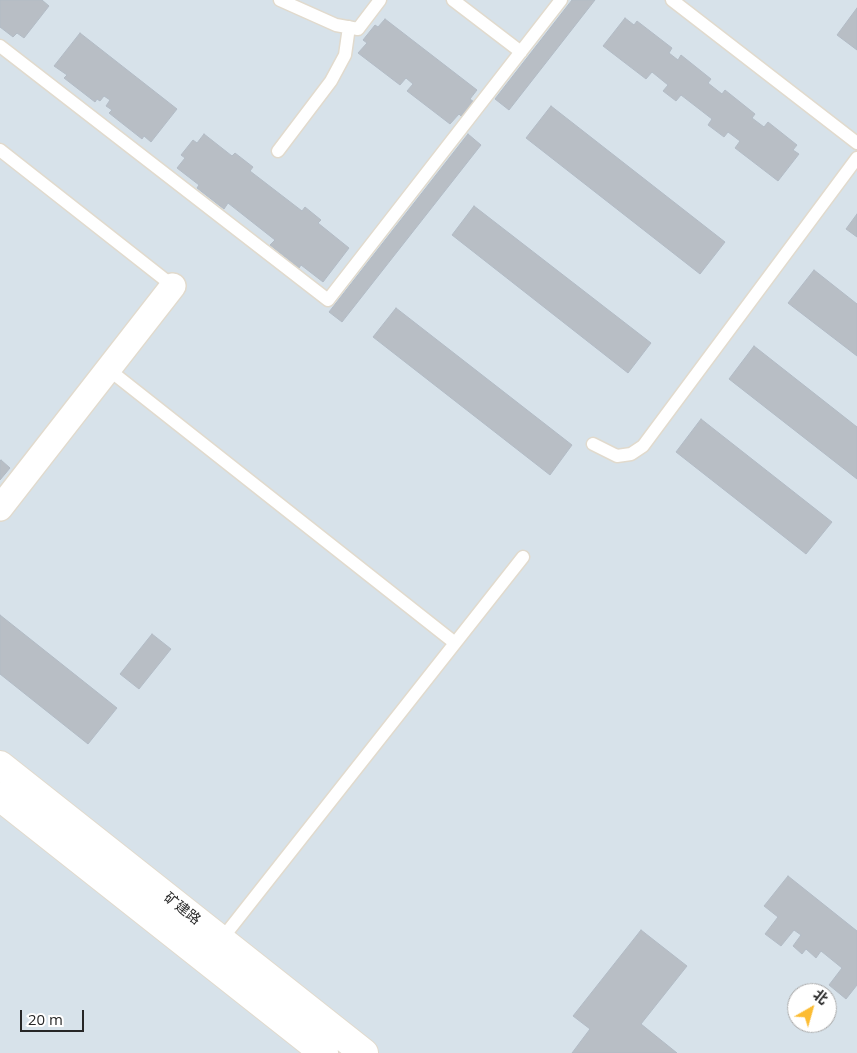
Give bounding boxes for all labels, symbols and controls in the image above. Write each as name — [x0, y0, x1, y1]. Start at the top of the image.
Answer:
street label: 矿建路 — [160, 889, 204, 929]
north arrow — [787, 983, 837, 1033]
text: 北 — [810, 985, 832, 1008]
scale bar — [22, 1000, 86, 1032]
text: 20 m — [28, 1009, 63, 1029]

